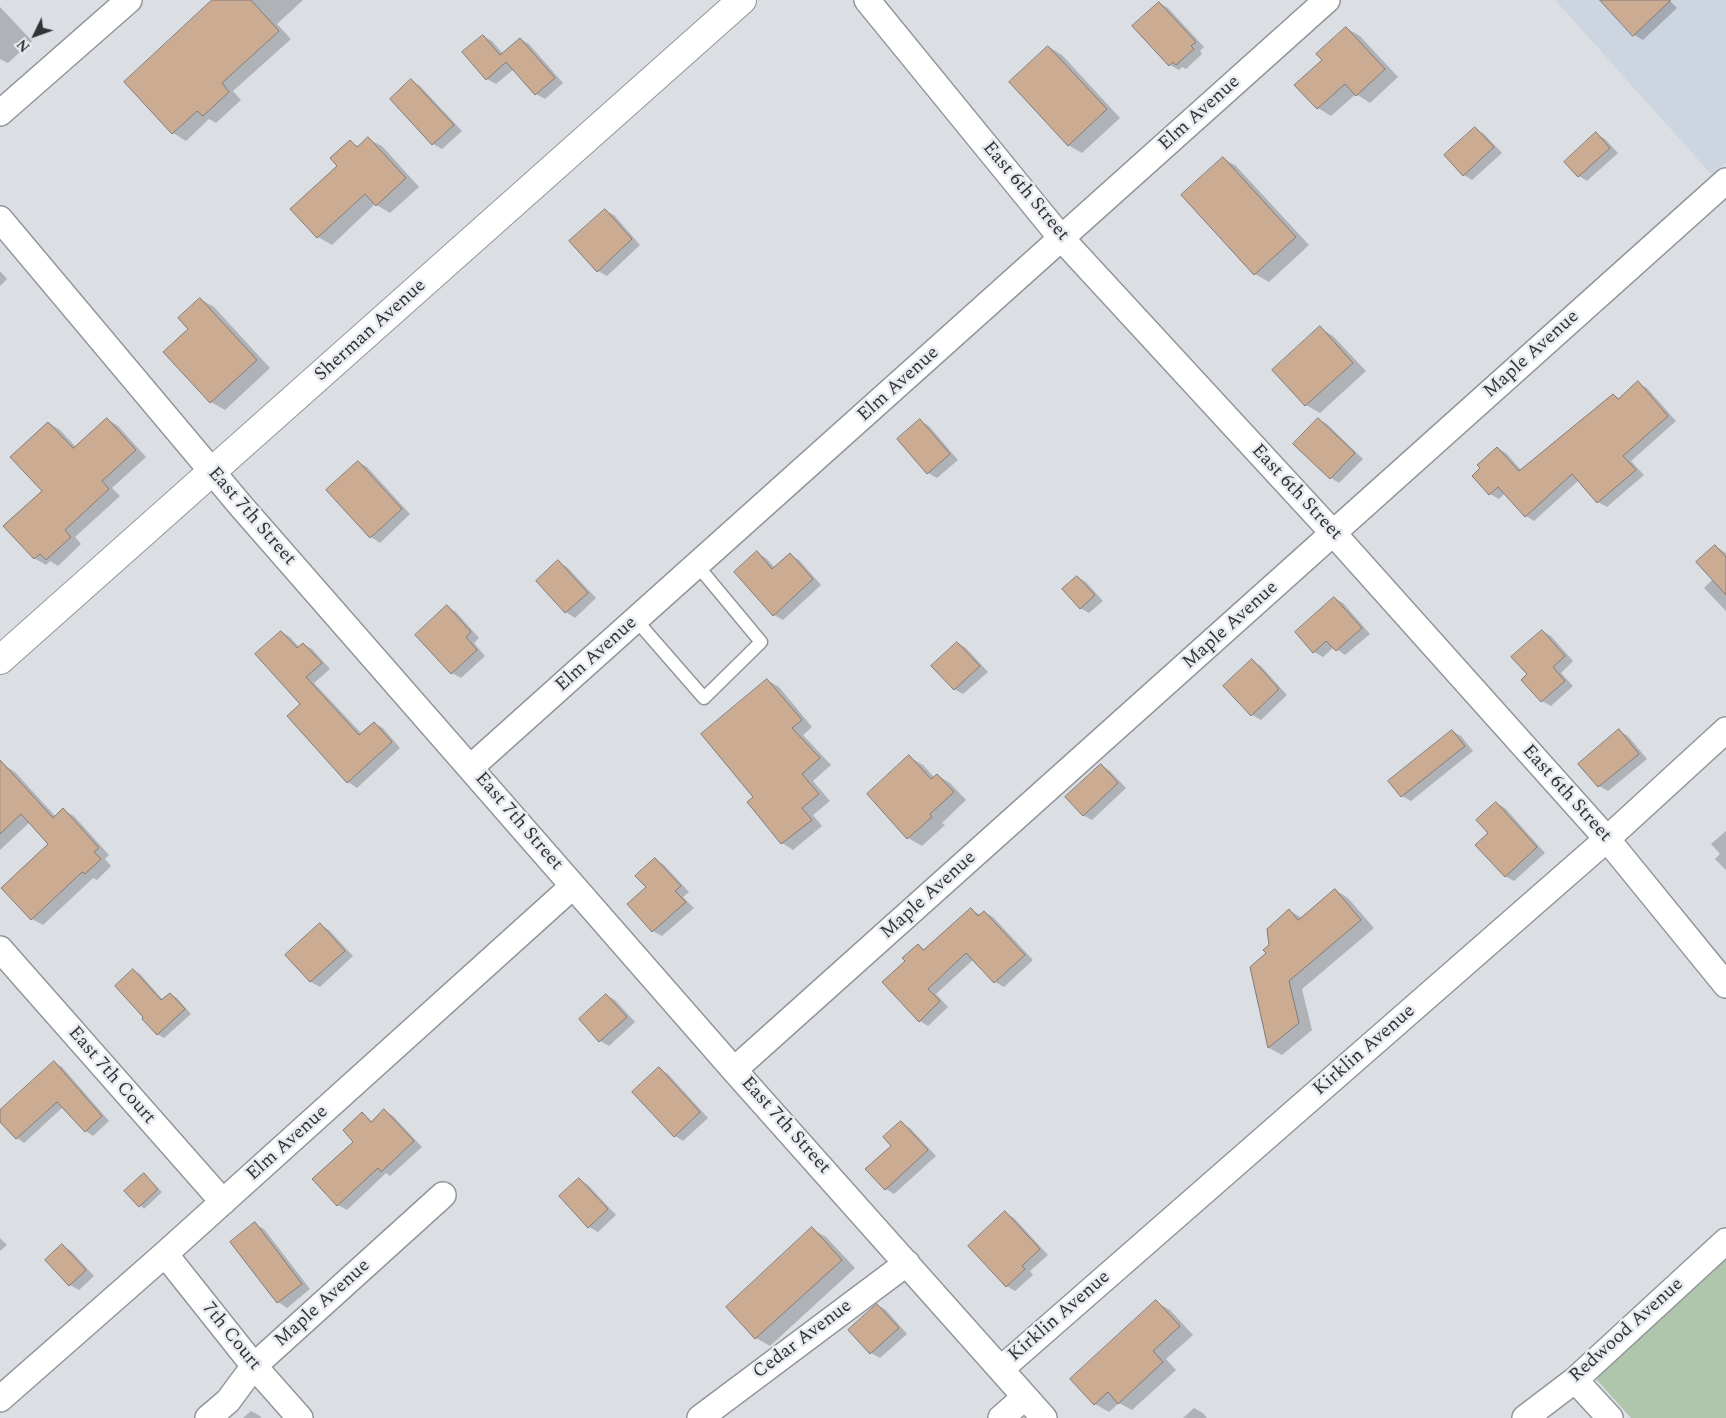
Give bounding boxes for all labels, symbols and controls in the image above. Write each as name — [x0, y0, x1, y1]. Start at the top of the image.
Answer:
north arrow — [10, 10, 60, 60]
text: N — [12, 34, 35, 57]
street label: Elm Avenue — [1155, 71, 1245, 157]
street label: East 6th Street — [977, 138, 1073, 246]
street label: Sherman Avenue — [311, 275, 431, 387]
street label: Maple Avenue — [1480, 306, 1584, 404]
street label: Elm Avenue — [854, 342, 944, 428]
street label: East 6th Street — [1246, 440, 1346, 546]
street label: East 7th Street — [202, 463, 300, 571]
street label: Maple Avenue — [1179, 577, 1283, 675]
street label: Elm Avenue — [552, 612, 642, 698]
street label: East 6th Street — [1516, 741, 1616, 847]
street label: East 7th Street — [469, 768, 567, 876]
street label: Maple Avenue — [877, 847, 981, 945]
street label: Kirklin Avenue — [1309, 1001, 1421, 1101]
street label: East 7th Court — [62, 1022, 160, 1130]
street label: East 7th Street — [735, 1073, 835, 1179]
street label: Elm Avenue — [243, 1101, 333, 1187]
street label: Maple Avenue — [271, 1255, 375, 1353]
street label: Kirklin Avenue — [1004, 1267, 1116, 1367]
street label: Redwood Avenue — [1565, 1274, 1689, 1388]
street label: Cedar Avenue — [749, 1295, 857, 1385]
street label: 7th Court — [197, 1298, 265, 1376]

